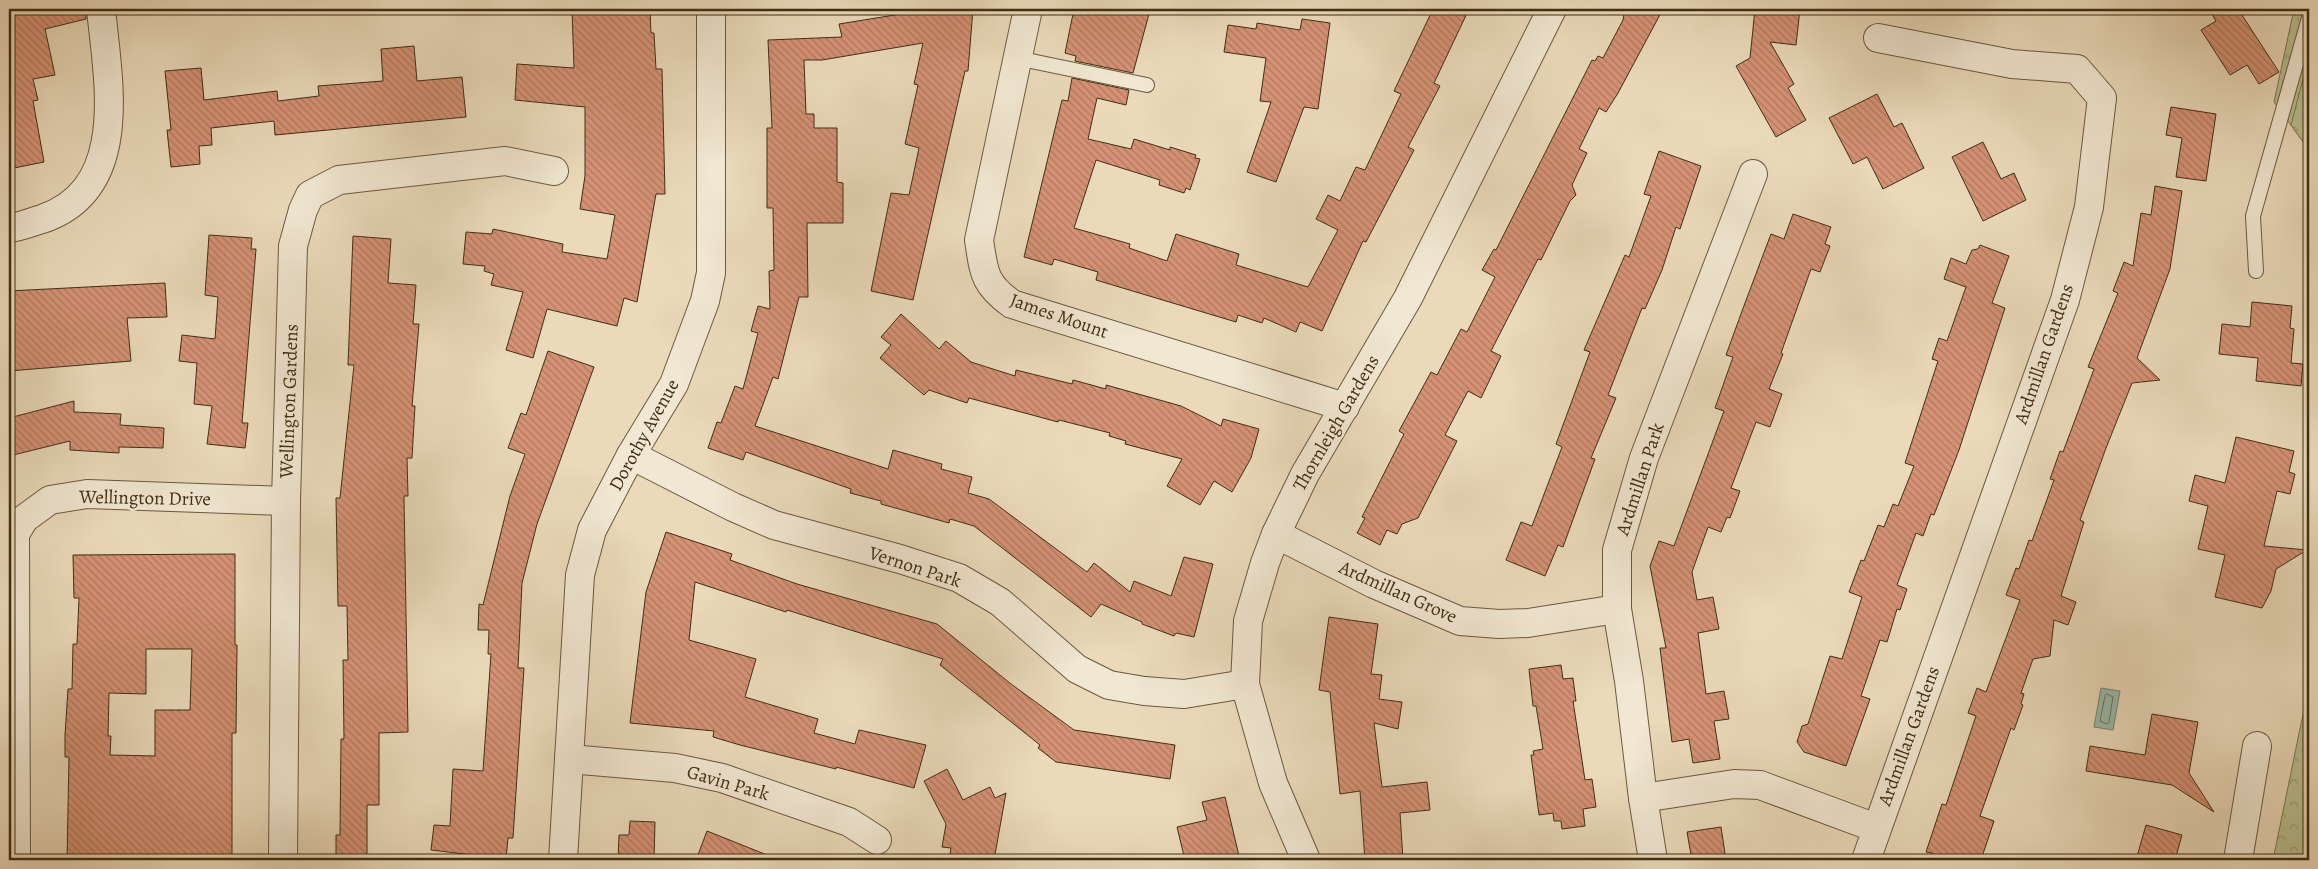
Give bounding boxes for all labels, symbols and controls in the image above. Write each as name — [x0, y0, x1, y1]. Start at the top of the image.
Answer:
street label: Ardmillan Gardens — [2008, 280, 2080, 429]
street label: James Mount — [1006, 287, 1112, 345]
street label: Wellington Gardens — [273, 323, 305, 480]
street label: Thornleigh Gardens — [1286, 350, 1386, 496]
street label: Dorothy Avenue — [603, 374, 685, 496]
street label: Ardmillan Park — [1609, 419, 1671, 540]
street label: Wellington Drive — [78, 484, 211, 512]
street label: Vernon Park — [865, 540, 965, 594]
street label: Ardmillan Grove — [1334, 554, 1461, 630]
street label: Ardmillan Gardens — [1871, 663, 1946, 810]
street label: Gavin Park — [684, 759, 773, 807]

